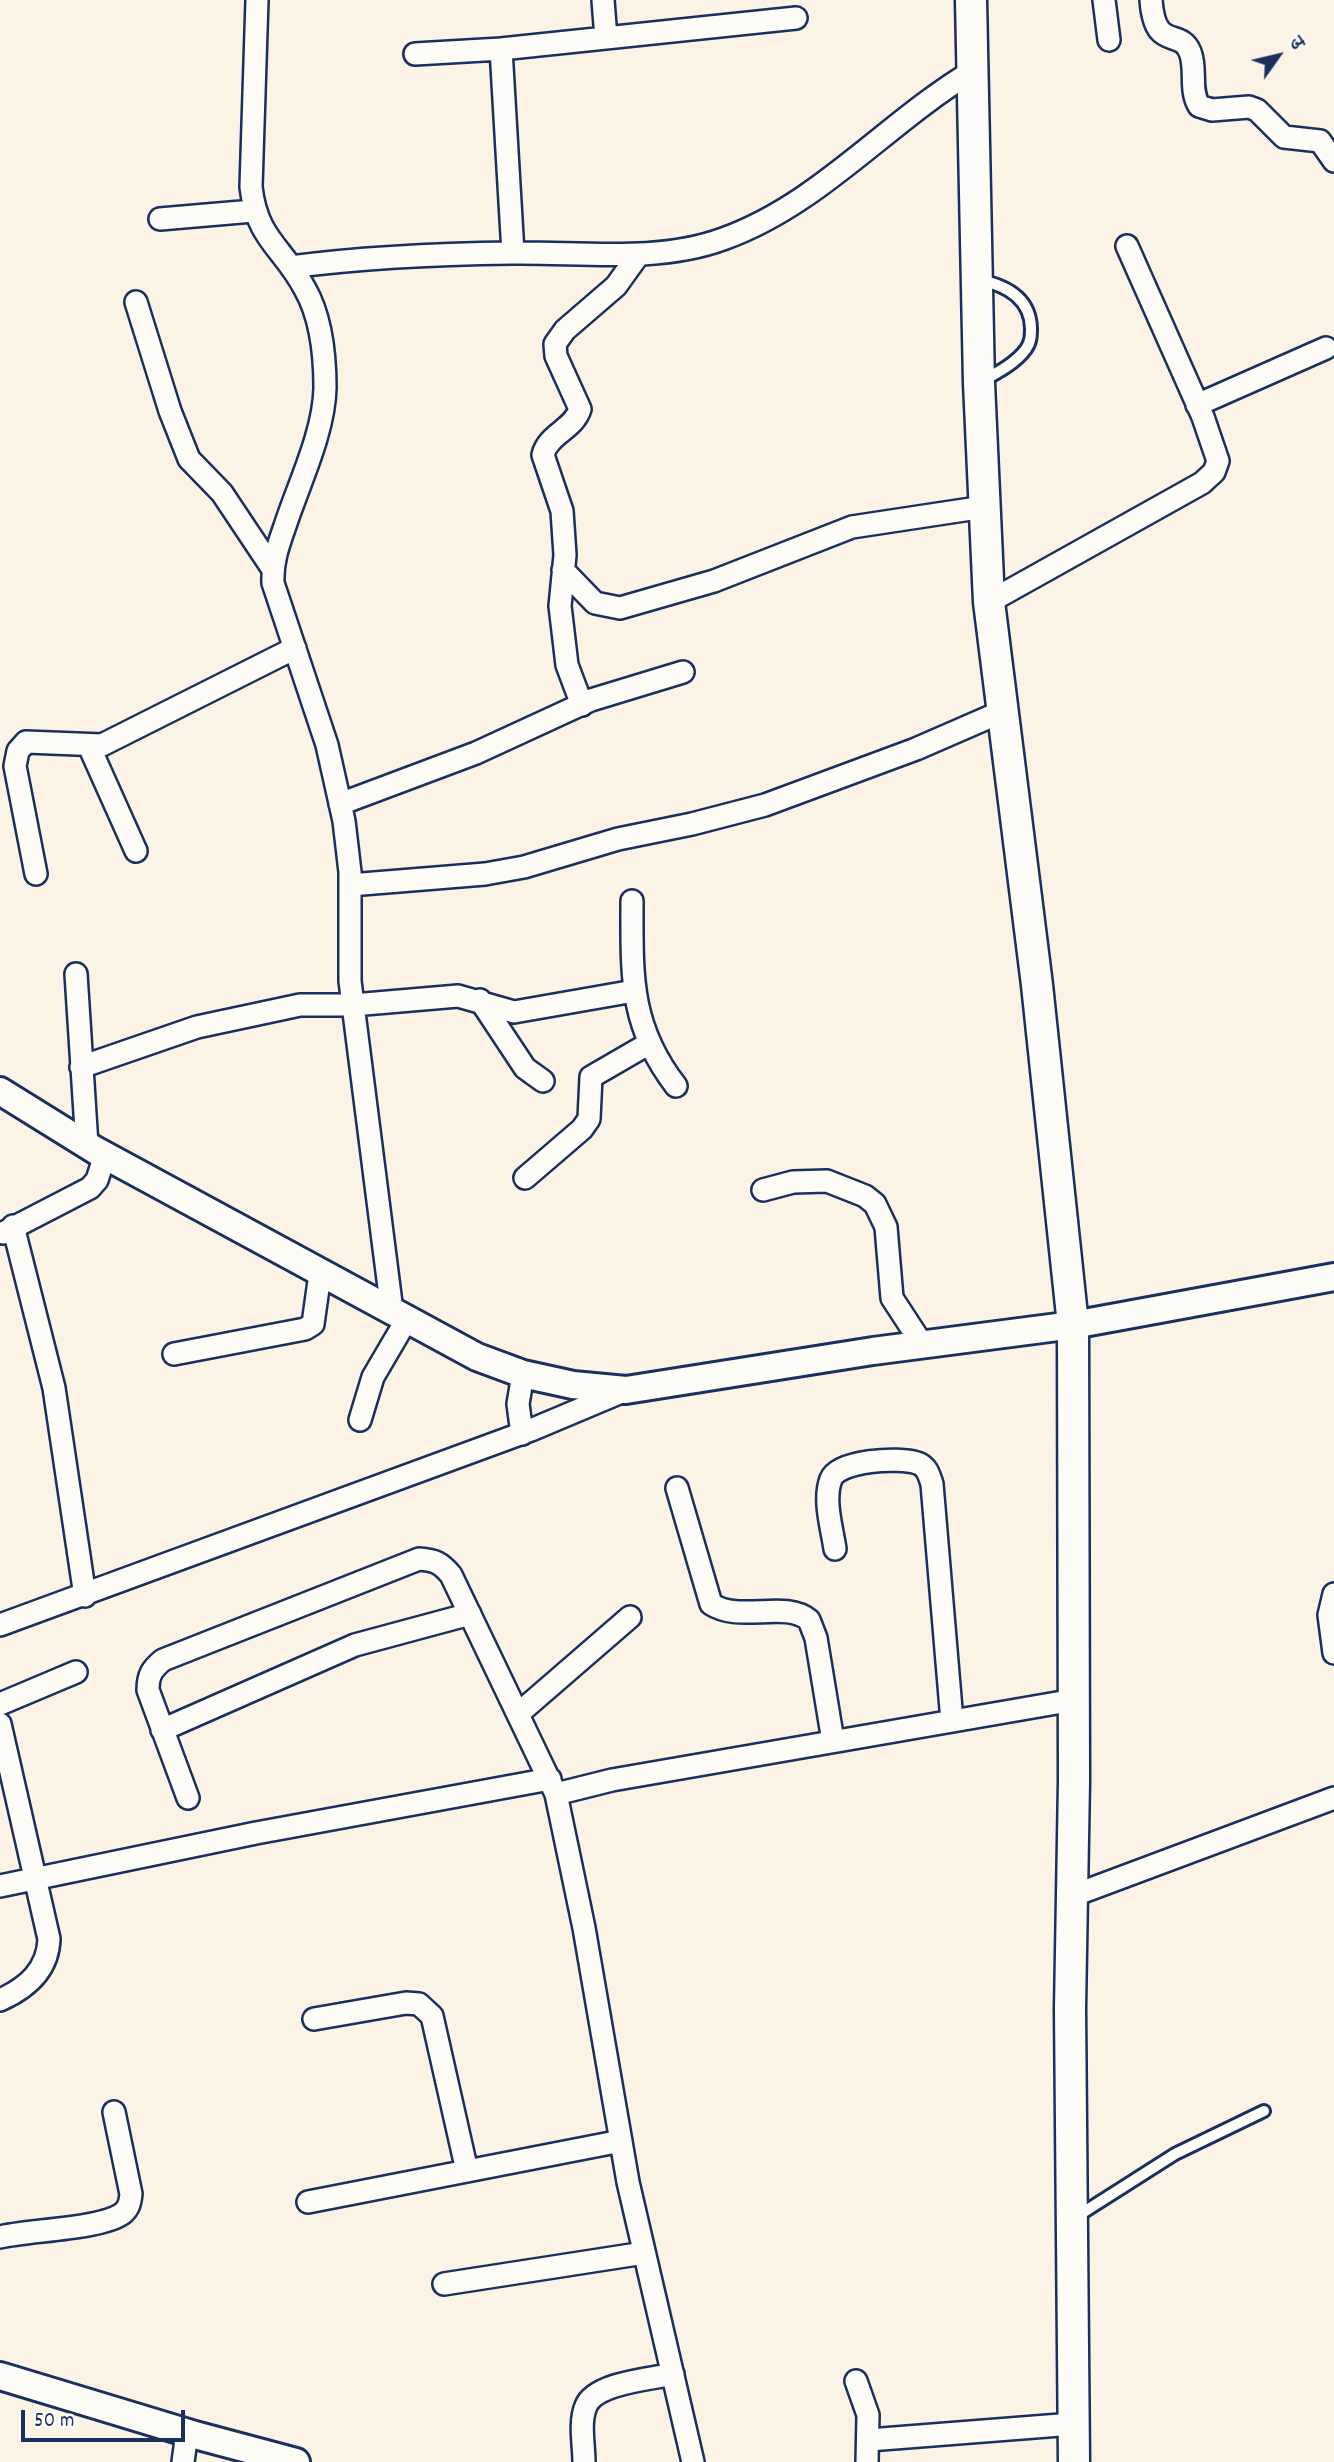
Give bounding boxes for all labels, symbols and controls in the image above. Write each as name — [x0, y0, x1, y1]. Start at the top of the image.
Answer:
north arrow — [1243, 21, 1313, 91]
text: उ — [1282, 32, 1310, 56]
scale bar — [24, 2396, 189, 2440]
text: 50 m — [34, 2407, 74, 2437]

